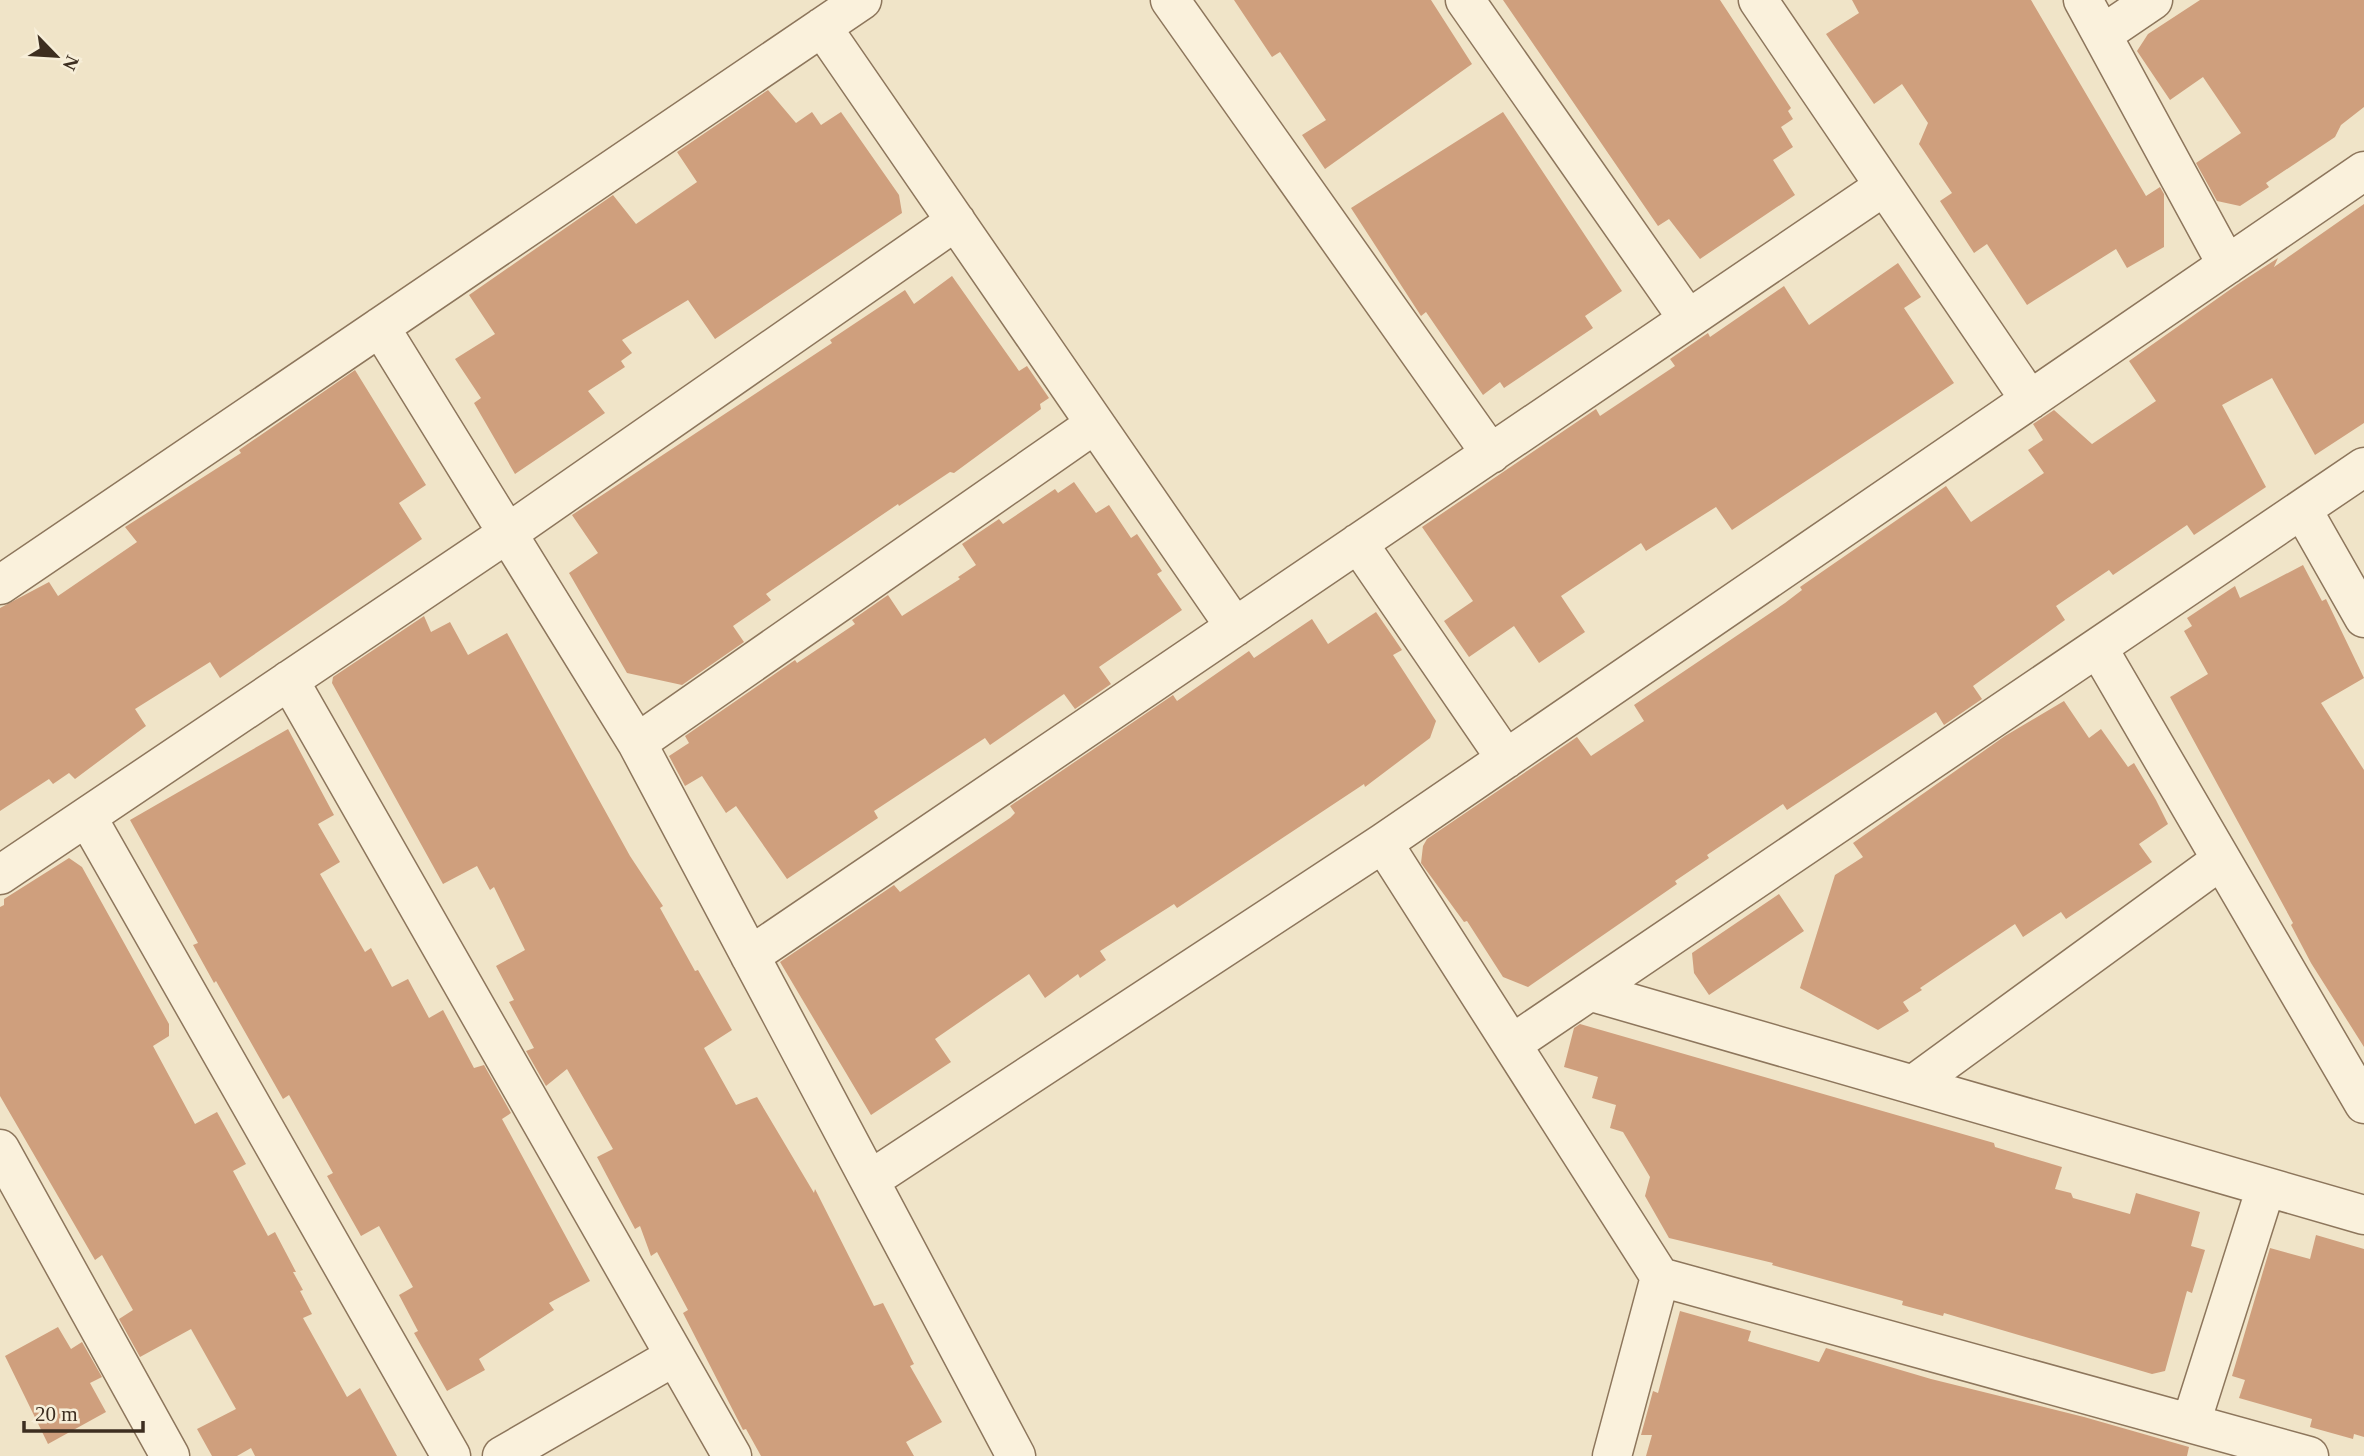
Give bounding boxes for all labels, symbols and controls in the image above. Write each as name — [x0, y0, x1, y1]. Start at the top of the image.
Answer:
north arrow — [21, 21, 91, 91]
text: N — [58, 52, 83, 74]
scale bar — [24, 1390, 144, 1434]
text: 20 m — [35, 1402, 78, 1426]

